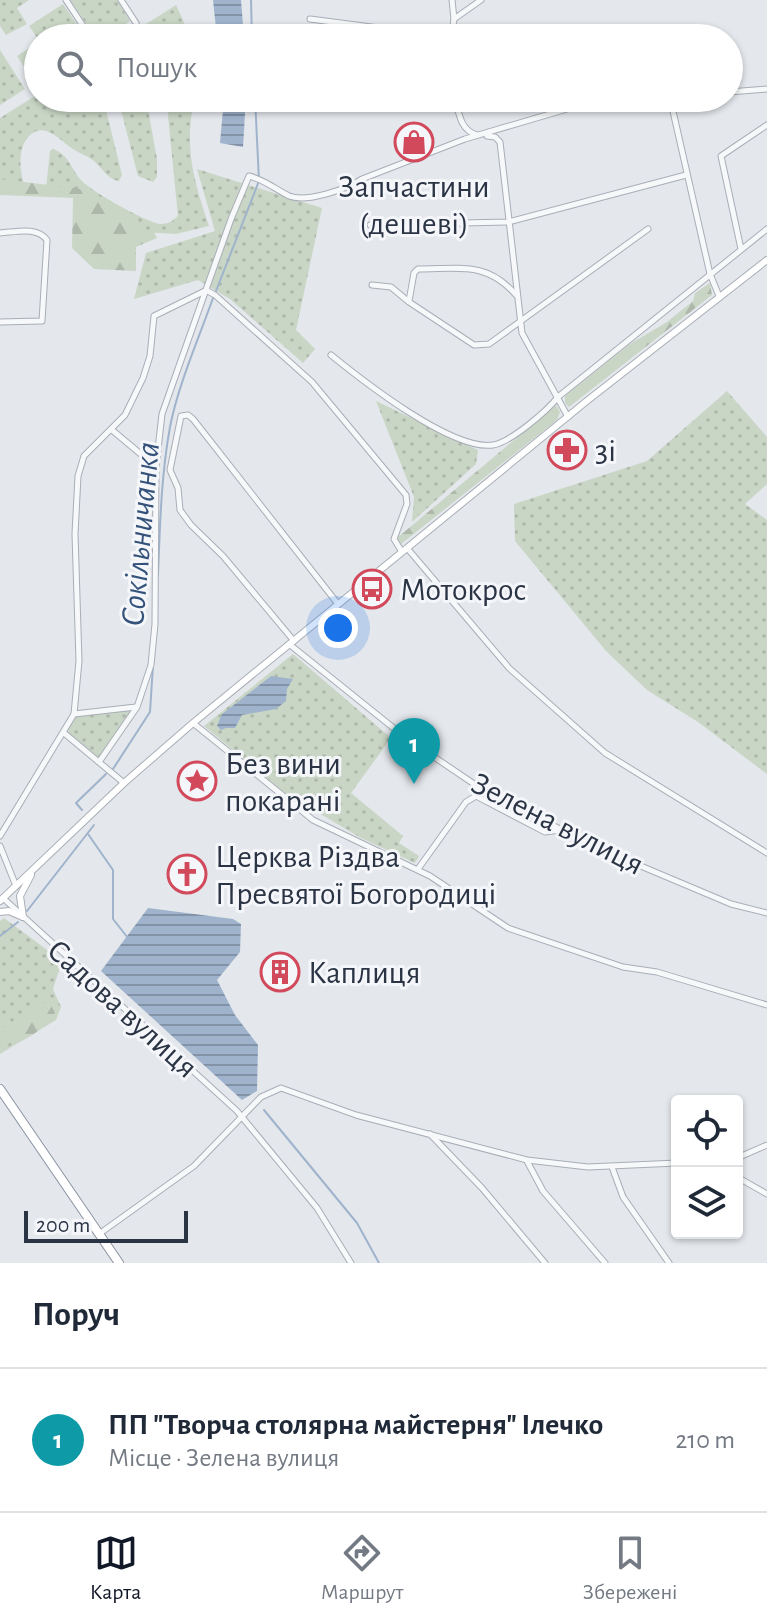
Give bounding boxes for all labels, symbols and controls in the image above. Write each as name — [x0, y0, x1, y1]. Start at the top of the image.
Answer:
search box — [24, 24, 743, 112]
icon: search — [52, 46, 96, 90]
text: Пошук — [116, 53, 197, 83]
shop icon: Запчастини (дешеві) — [393, 121, 435, 163]
place label: Запчастини (дешеві) — [338, 171, 490, 240]
pharmacy icon: 3і — [546, 429, 588, 471]
place label: 3і — [595, 435, 616, 467]
water label: Сокільничанка — [116, 441, 166, 628]
bus stop icon: Мотокрос — [351, 568, 393, 610]
place label: Мотокрос — [400, 574, 527, 606]
your location — [318, 608, 358, 648]
pin: 1 — [388, 718, 440, 784]
place label: Без вини покарані — [225, 748, 341, 817]
place icon: Без вини покарані — [176, 760, 218, 802]
street label: Зелена вулиця — [466, 767, 649, 881]
place label: Церква Різдва Пресвятої Богородиці — [215, 841, 496, 910]
church icon: Церква Різдва Пресвятої Богородиці — [166, 853, 208, 895]
street label: Садова вулиця — [41, 933, 204, 1084]
building icon: Каплиця — [259, 951, 301, 993]
place label: Каплиця — [308, 957, 420, 989]
map controls — [671, 1095, 743, 1239]
button: locate — [671, 1095, 743, 1167]
button: layers — [671, 1167, 743, 1239]
scale bar — [24, 1207, 188, 1243]
text: 200 m — [36, 1214, 90, 1236]
text: Поруч — [32, 1298, 120, 1332]
text: ПП "Творча столярна майстерня" Ілечко — [108, 1410, 603, 1440]
text: 1 — [53, 1427, 63, 1453]
text: 210 m — [675, 1427, 735, 1453]
text: Місце · Зелена вулиця — [108, 1445, 339, 1471]
tab: Карта — [90, 1531, 141, 1605]
tab: Маршрут — [321, 1531, 403, 1605]
tab: Збережені — [583, 1531, 677, 1605]

